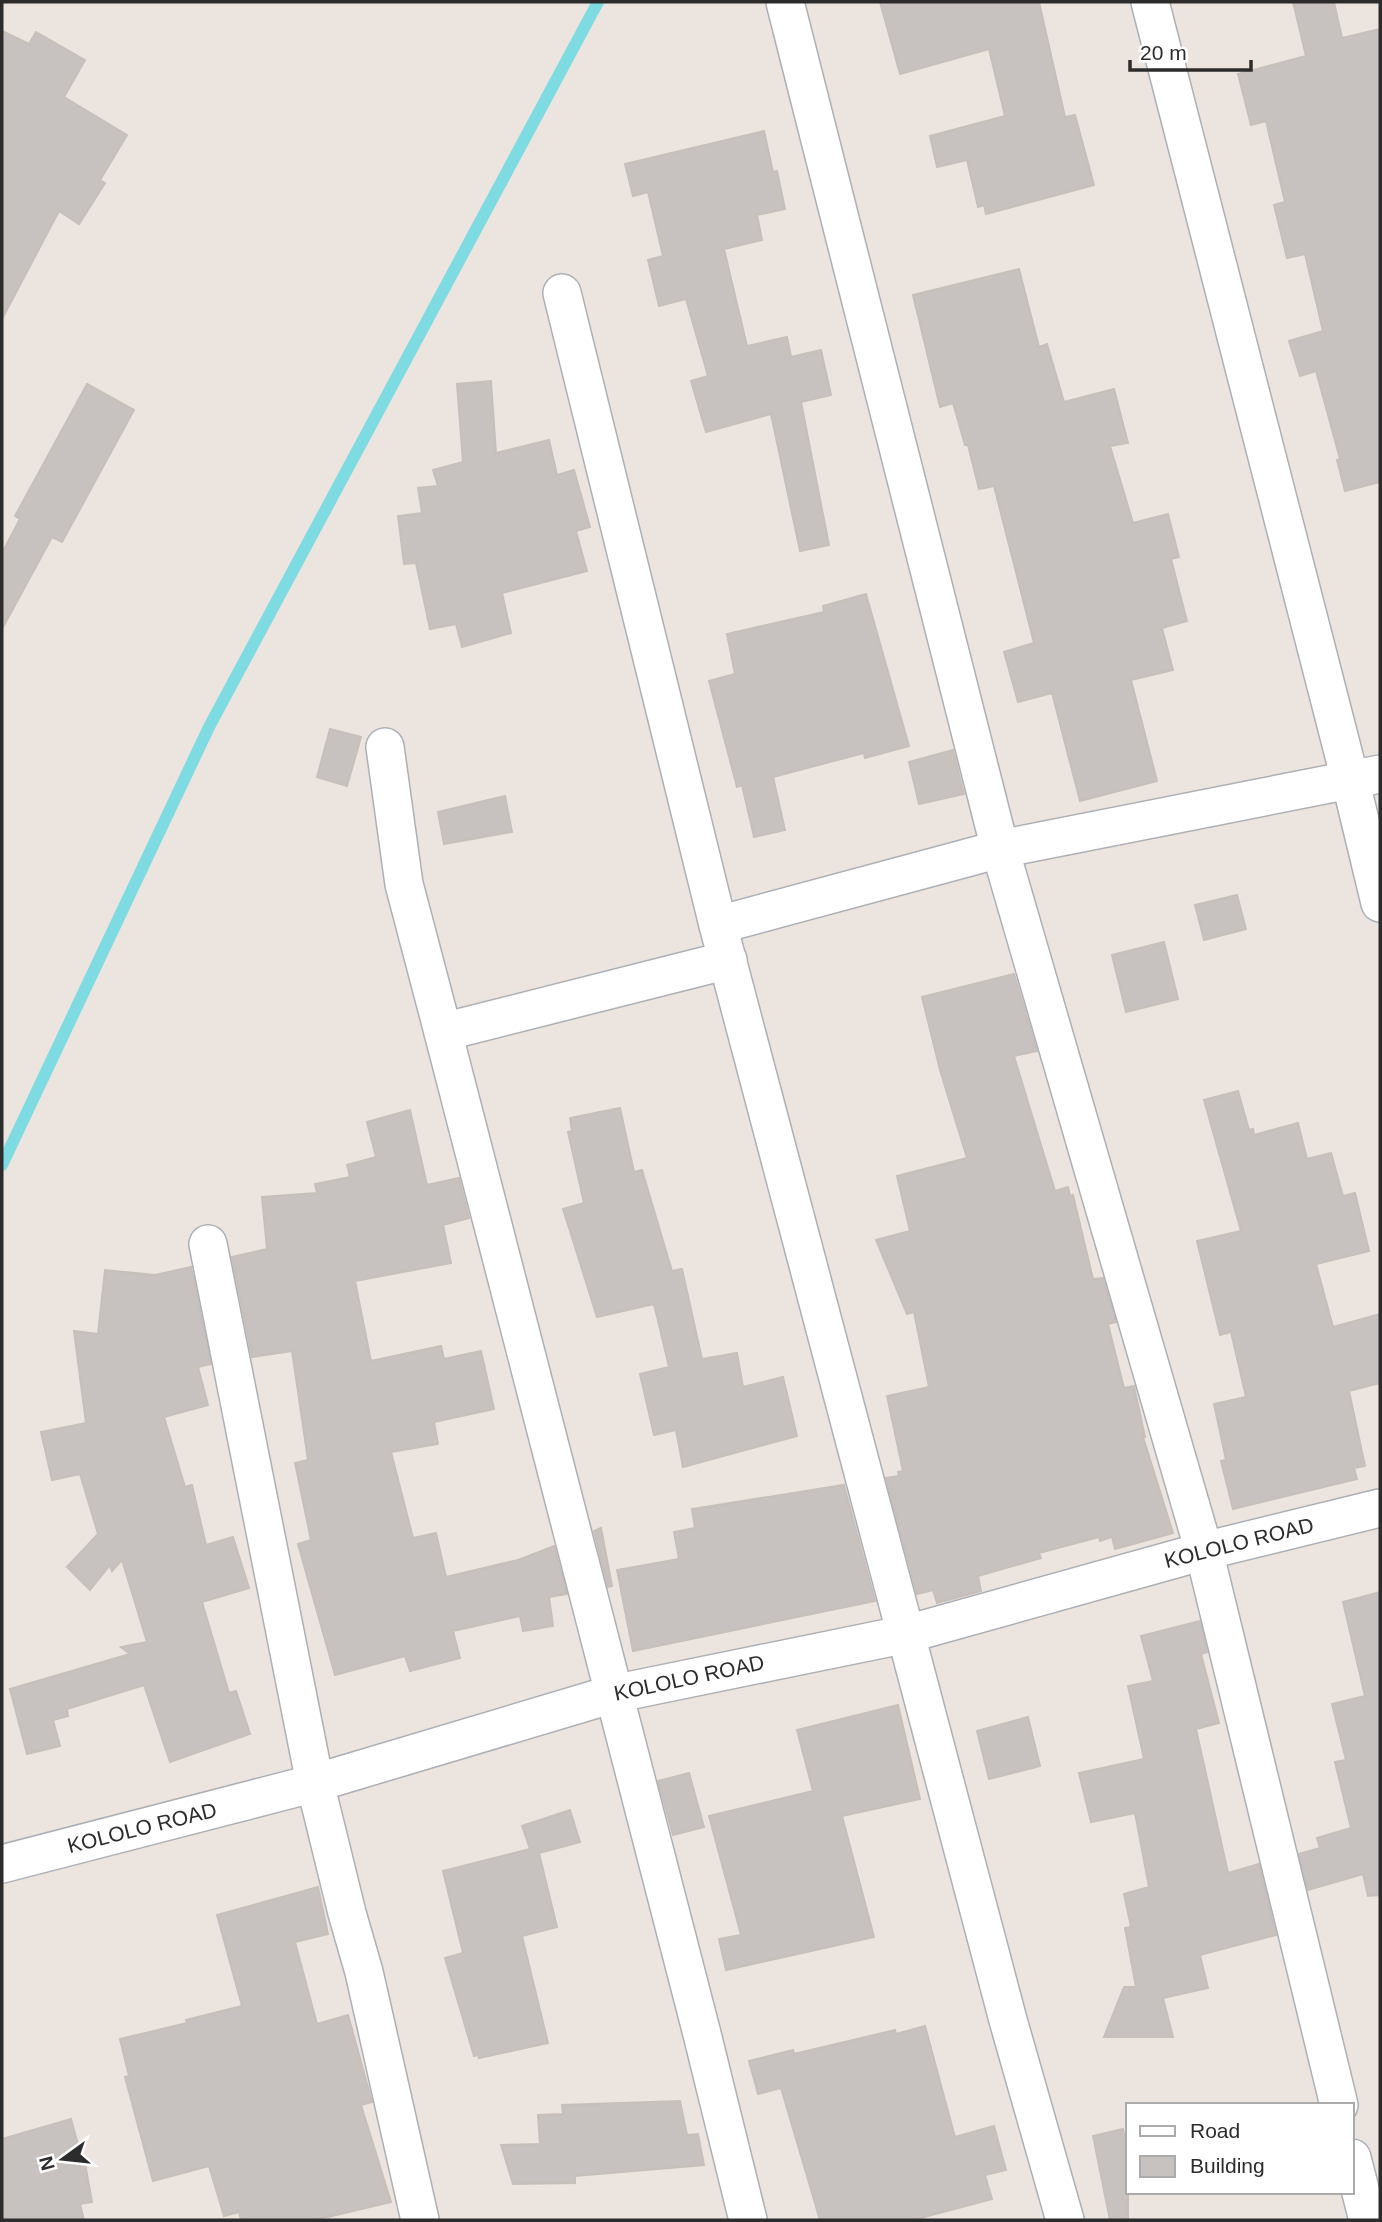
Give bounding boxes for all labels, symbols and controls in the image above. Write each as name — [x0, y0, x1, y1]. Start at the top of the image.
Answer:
scale bar — [1130, 28, 1251, 72]
text: 20 m — [1140, 41, 1187, 64]
street label: KOLOLO ROAD — [1162, 1513, 1316, 1572]
street label: KOLOLO ROAD — [612, 1650, 766, 1705]
street label: KOLOLO ROAD — [65, 1798, 219, 1857]
legend — [1126, 2103, 1354, 2194]
text: Road — [1190, 2119, 1240, 2142]
north arrow — [28, 2124, 98, 2194]
text: N — [35, 2154, 59, 2173]
text: Building — [1190, 2154, 1265, 2177]

